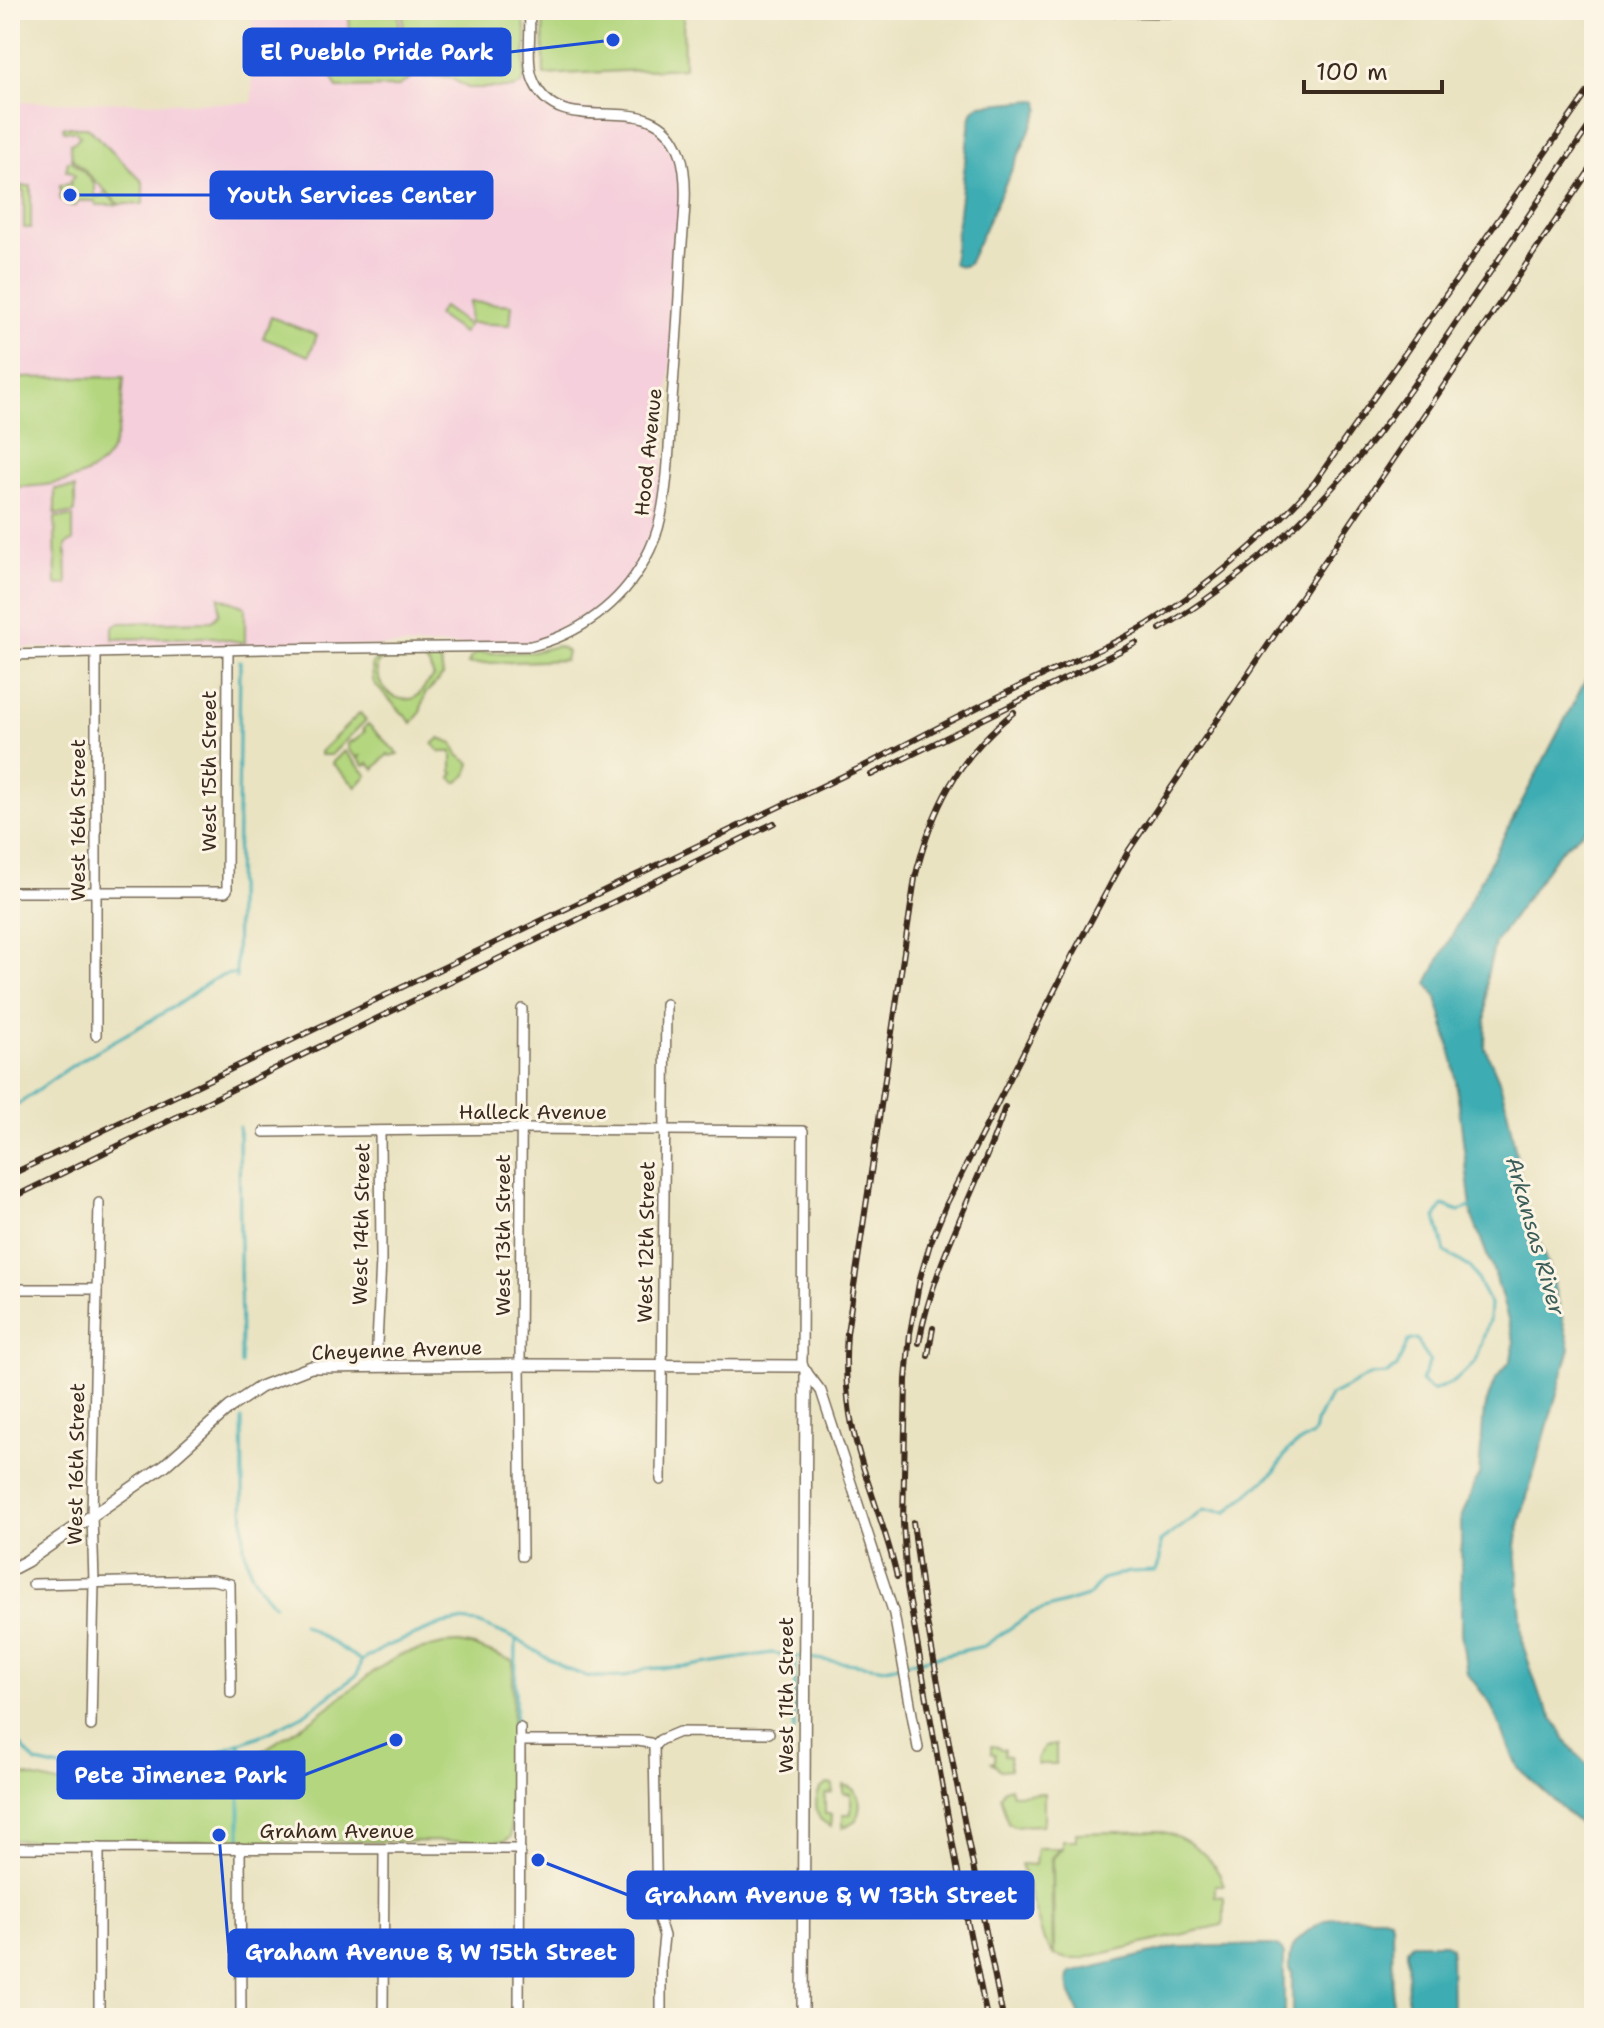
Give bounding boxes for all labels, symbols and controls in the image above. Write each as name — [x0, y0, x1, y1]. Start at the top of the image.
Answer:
callout: El Pueblo Pride Park — [244, 29, 510, 75]
text: El Pueblo Pride Park — [260, 38, 494, 67]
scale bar — [1304, 44, 1442, 94]
text: 100 m — [1316, 56, 1388, 88]
callout: Youth Services Center — [211, 172, 492, 218]
text: Youth Services Center — [227, 181, 477, 210]
street label: Hood Avenue — [628, 387, 668, 517]
street label: West 15th Street — [196, 690, 222, 852]
street label: West 16th Street — [65, 739, 91, 901]
street label: Halleck Avenue — [459, 1099, 607, 1125]
street label: West 14th Street — [347, 1143, 375, 1305]
water label: Arkansas River — [1499, 1153, 1572, 1319]
street label: West 13th Street — [490, 1154, 516, 1316]
street label: West 12th Street — [632, 1161, 660, 1323]
street label: Cheyenne Avenue — [311, 1334, 483, 1366]
street label: West 16th Street — [62, 1383, 90, 1545]
street label: West 11th Street — [773, 1617, 799, 1773]
callout: Pete Jimenez Park — [58, 1752, 304, 1798]
text: Pete Jimenez Park — [74, 1761, 288, 1790]
street label: Graham Avenue — [260, 1818, 414, 1844]
callout: Graham Avenue & W 13th Street — [628, 1872, 1033, 1918]
text: Graham Avenue & W 13th Street — [644, 1881, 1018, 1910]
callout: Graham Avenue & W 15th Street — [229, 1930, 633, 1976]
text: Graham Avenue & W 15th Street — [245, 1938, 617, 1967]

